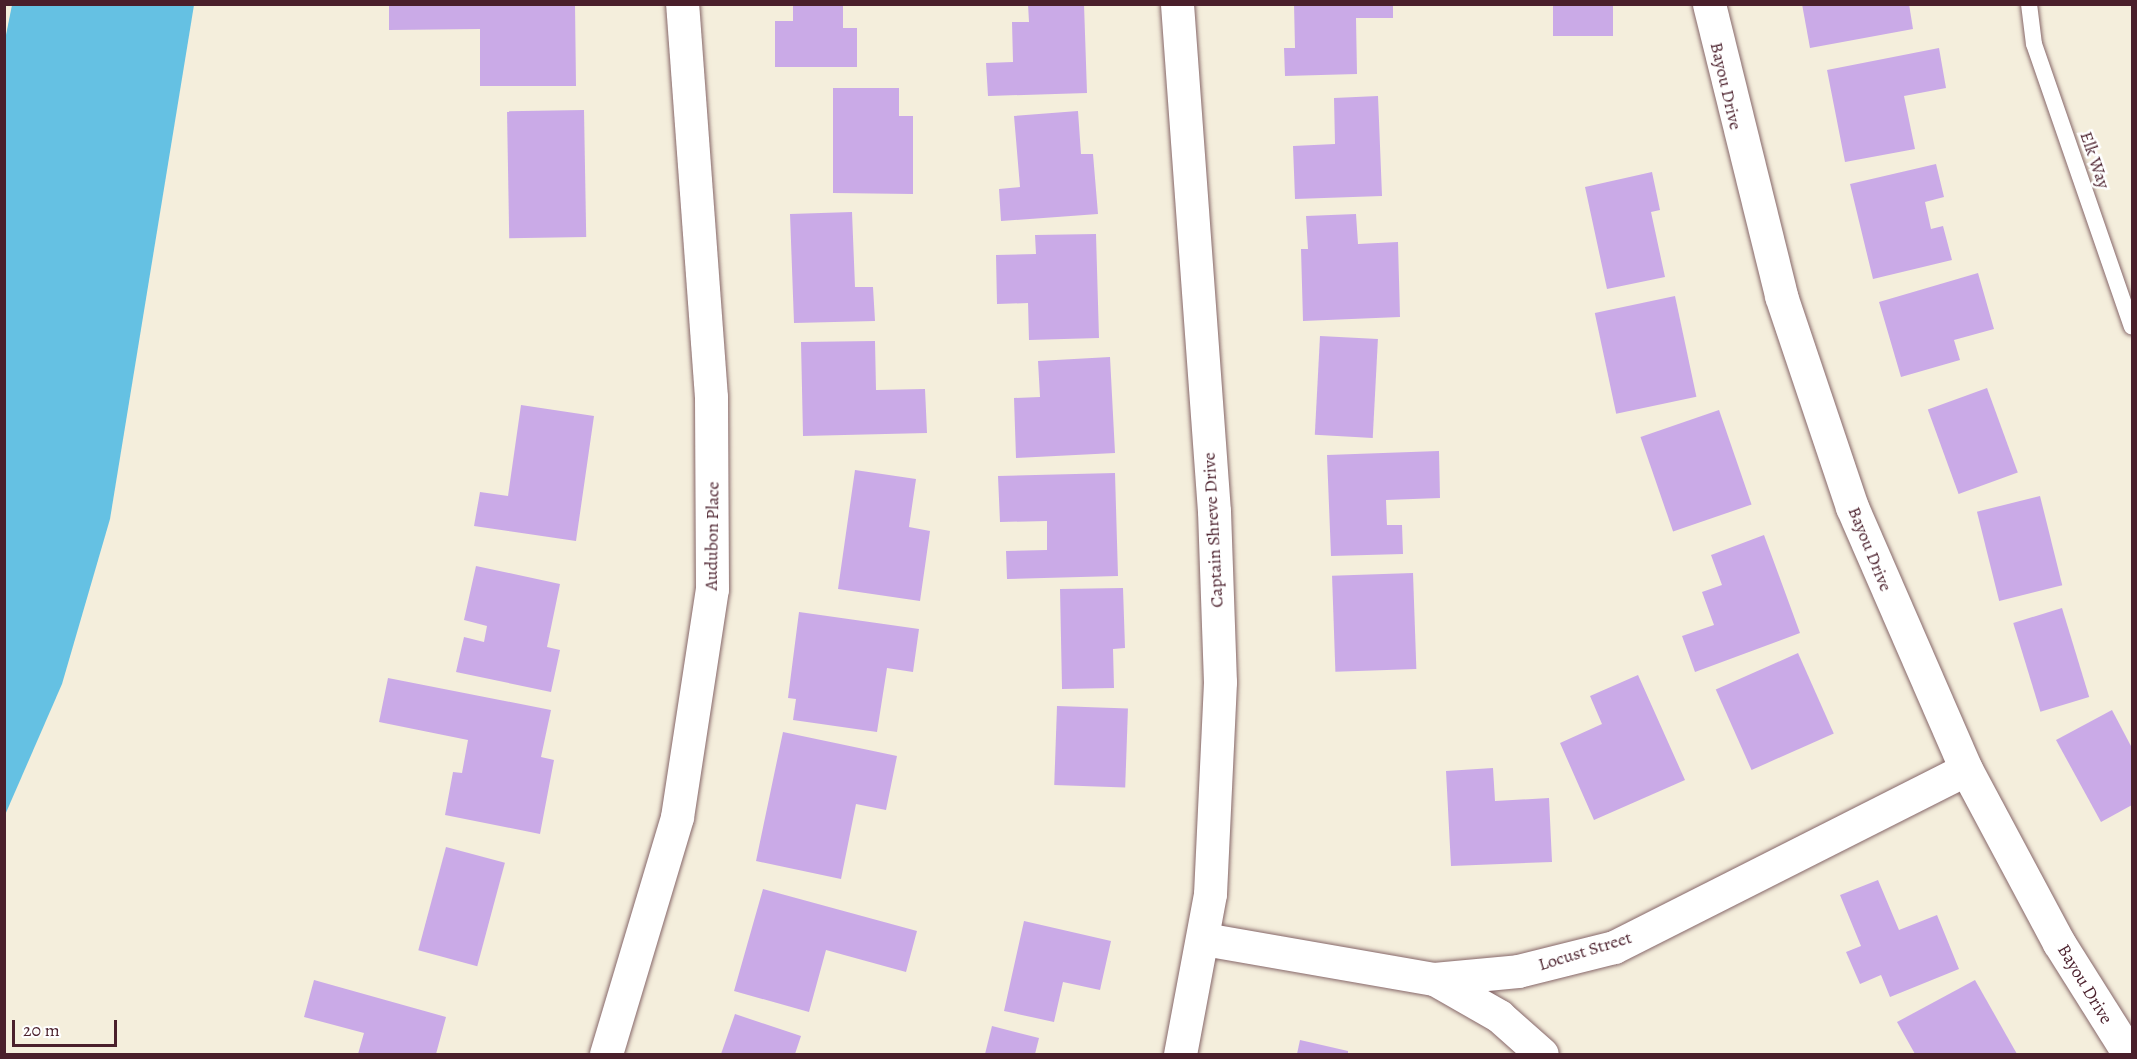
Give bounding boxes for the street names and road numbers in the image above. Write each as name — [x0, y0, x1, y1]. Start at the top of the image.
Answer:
street label: Bayou Drive — [1705, 40, 1747, 132]
street label: Elk Way — [2075, 129, 2115, 191]
street label: Captain Shreve Drive — [1198, 452, 1228, 608]
street label: Audubon Place — [700, 481, 724, 591]
street label: Bayou Drive — [1843, 504, 1897, 594]
street label: Locust Street — [1536, 927, 1634, 975]
street label: Bayou Drive — [2053, 940, 2117, 1028]

